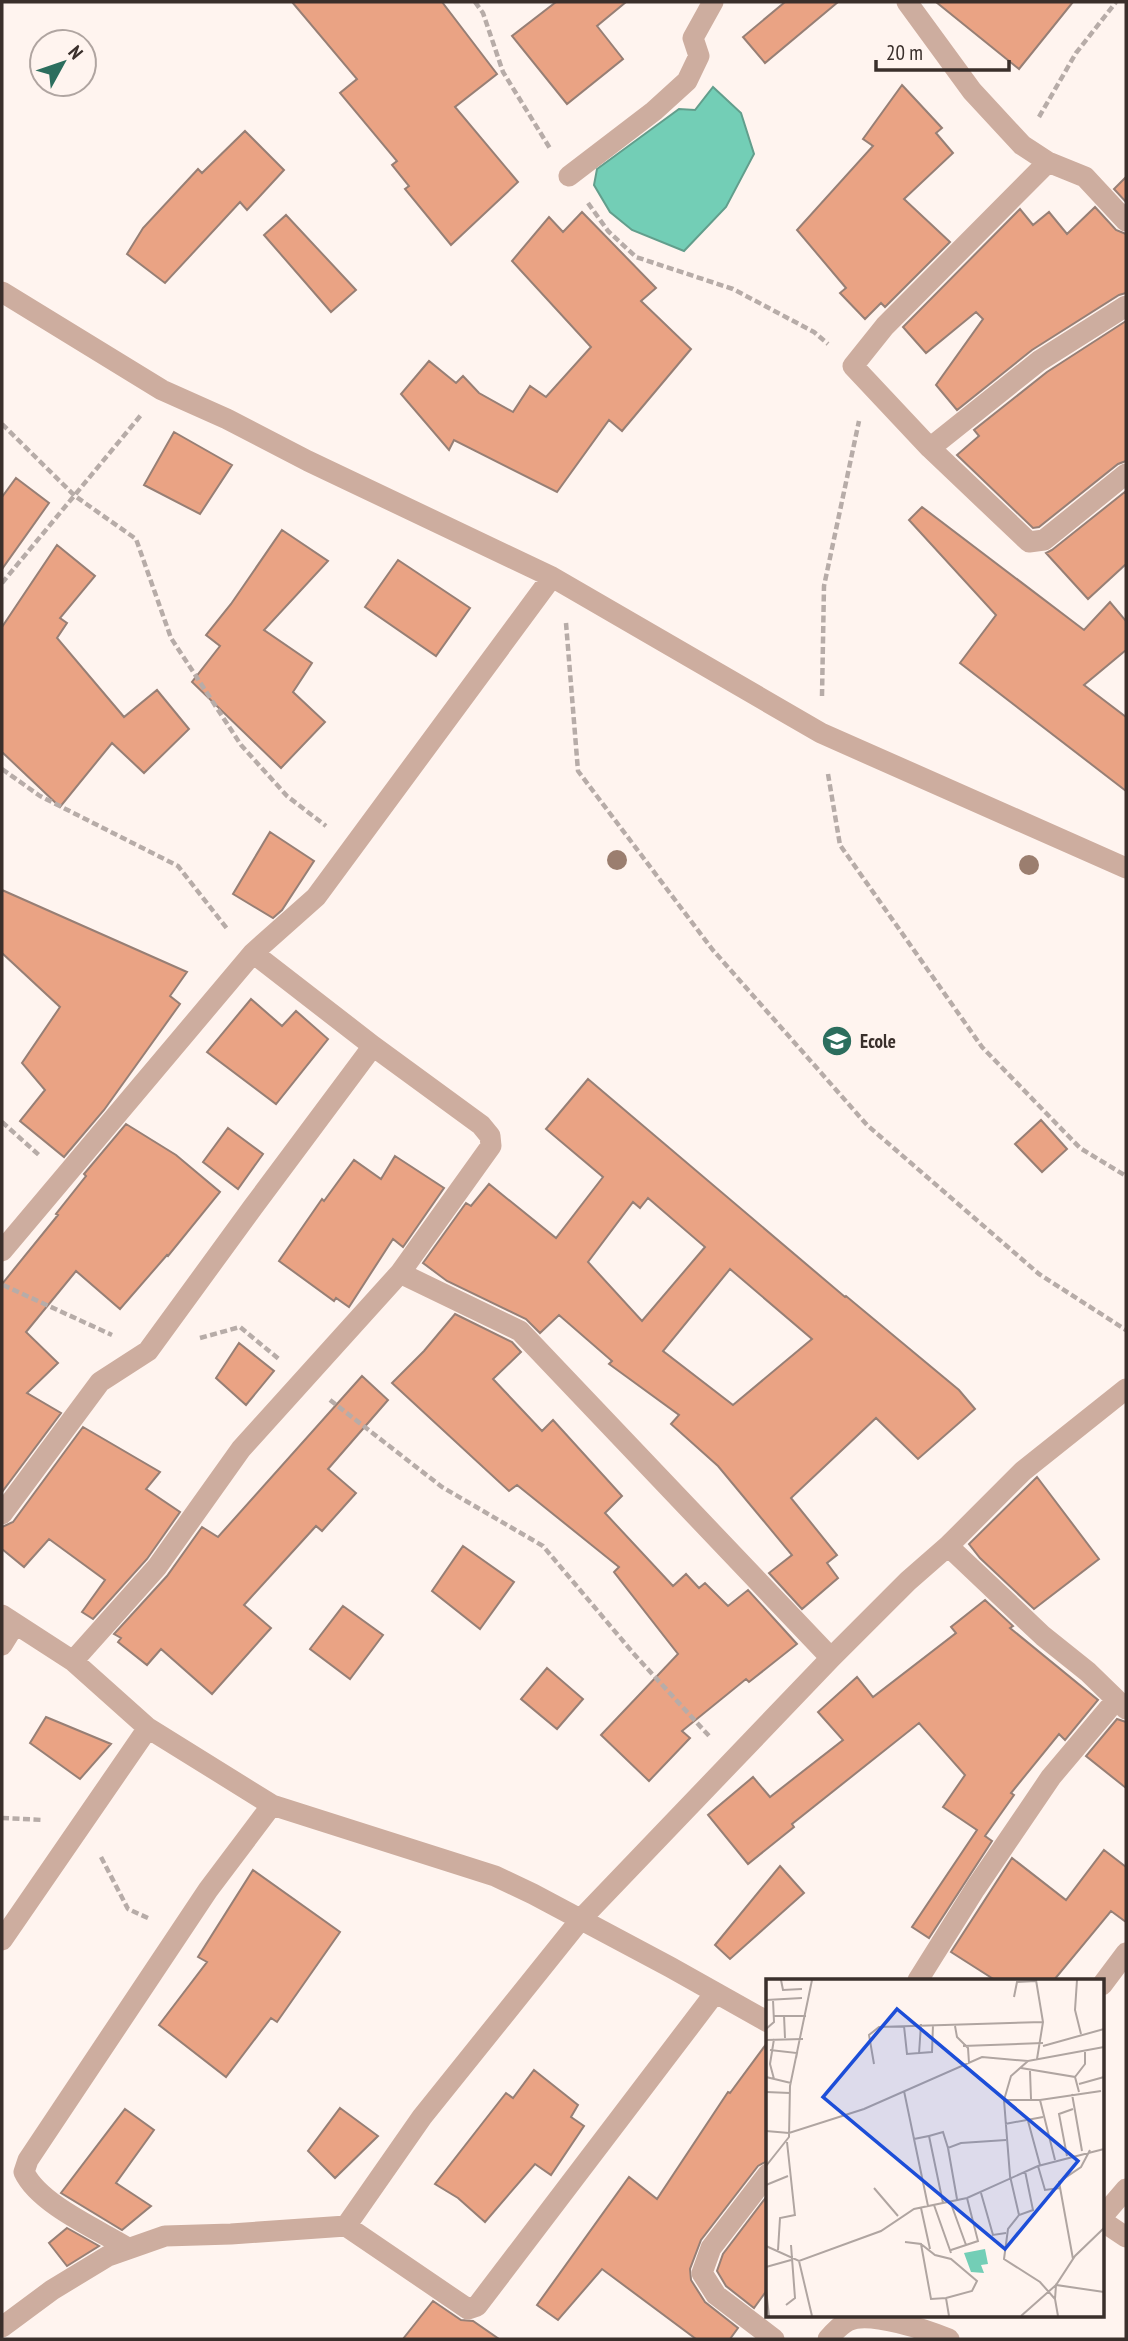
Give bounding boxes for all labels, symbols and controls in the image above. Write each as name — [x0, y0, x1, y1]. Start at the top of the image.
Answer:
north arrow — [28, 28, 98, 98]
scale bar — [876, 28, 1009, 72]
text: 20 m — [886, 39, 923, 66]
text: N — [64, 40, 89, 64]
school or university icon: Ecole — [820, 1024, 854, 1058]
place label: Ecole — [860, 1029, 896, 1053]
inset map — [766, 1979, 1104, 2316]

